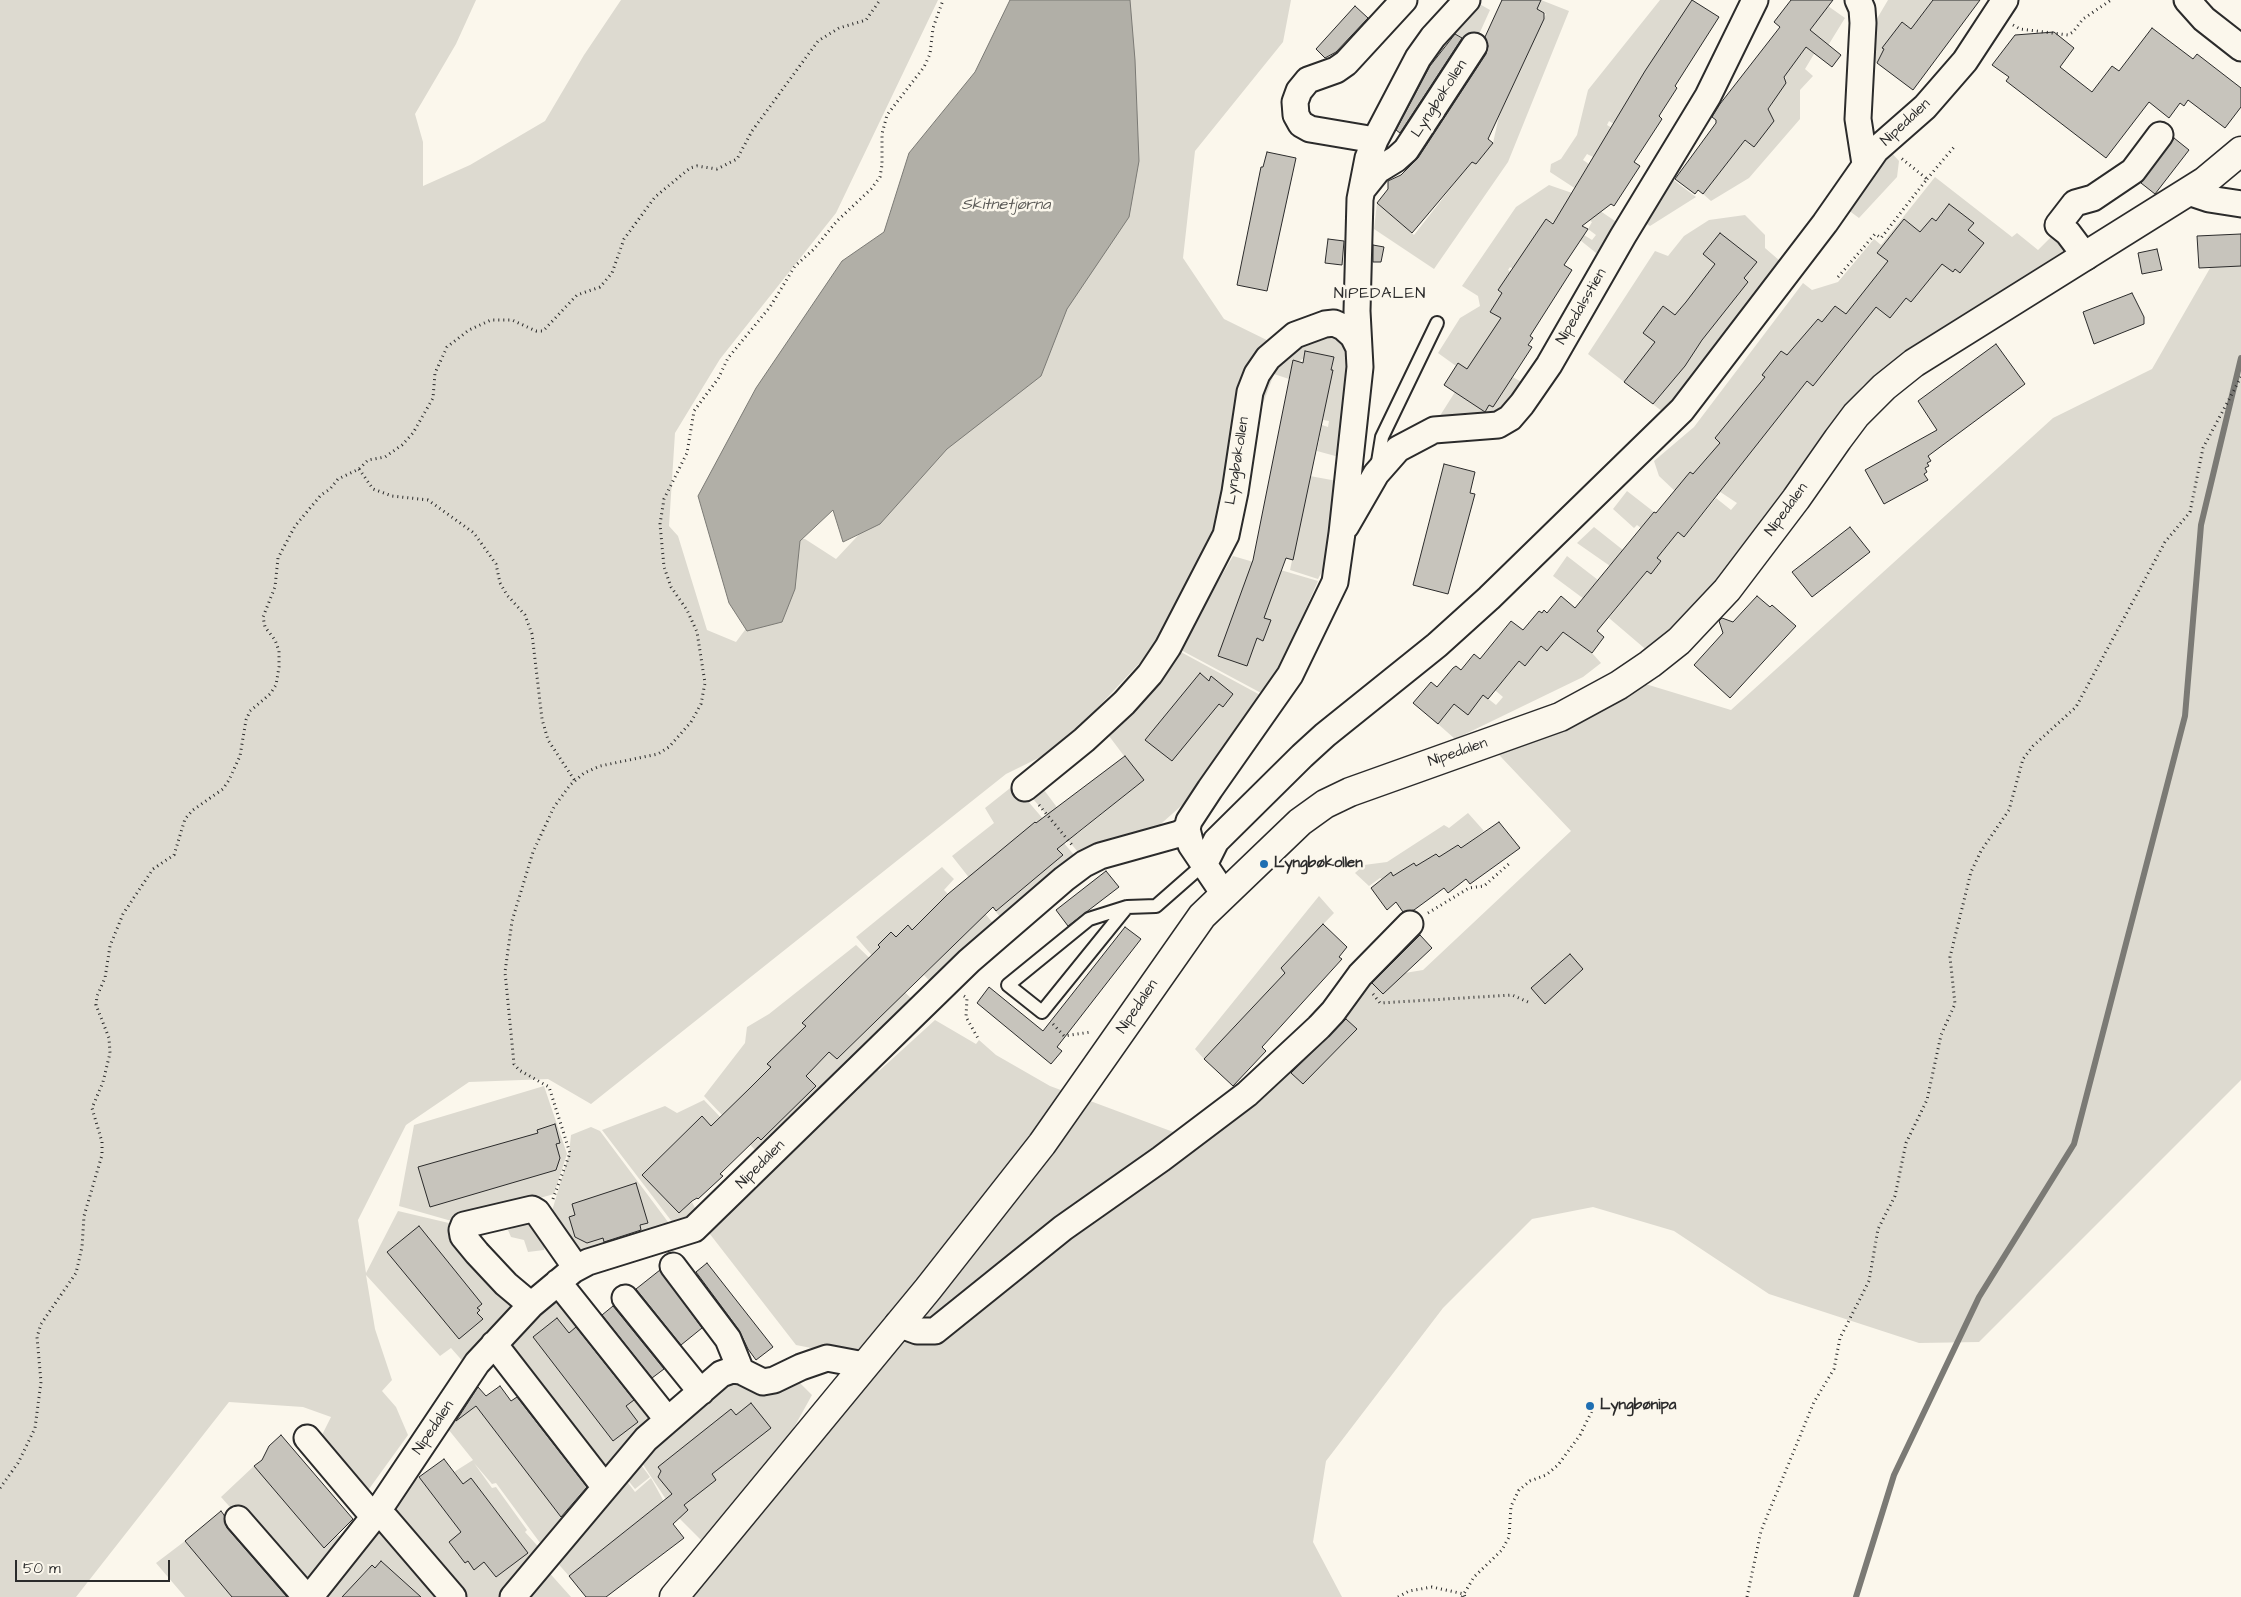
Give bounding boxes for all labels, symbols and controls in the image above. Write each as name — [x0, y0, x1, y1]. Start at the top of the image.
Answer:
street label: Lyngbøkollen — [1408, 57, 1472, 141]
street label: Nipedalen — [1877, 95, 1935, 151]
water label: Skitnetjørna — [962, 196, 1050, 216]
street label: Nipedalsstien — [1553, 266, 1611, 348]
district label: NIPEDALEN — [1333, 285, 1427, 305]
street label: Lyngbøkollen — [1222, 416, 1254, 506]
street label: Nipedalen — [1762, 480, 1812, 540]
street label: Nipedalen — [1426, 734, 1490, 772]
place label: Lyngbøkollen — [1274, 855, 1363, 873]
marker: Lyngbøkollen — [1258, 858, 1270, 870]
street label: Nipedalen — [1113, 977, 1163, 1037]
street label: Nipedalen — [733, 1137, 789, 1193]
place label: Lyngbønipa — [1600, 1397, 1676, 1415]
street label: Nipedalen — [409, 1398, 459, 1458]
marker: Lyngbønipa — [1584, 1400, 1596, 1412]
scale bar — [18, 1550, 172, 1582]
text: 50 m — [23, 1558, 61, 1579]

